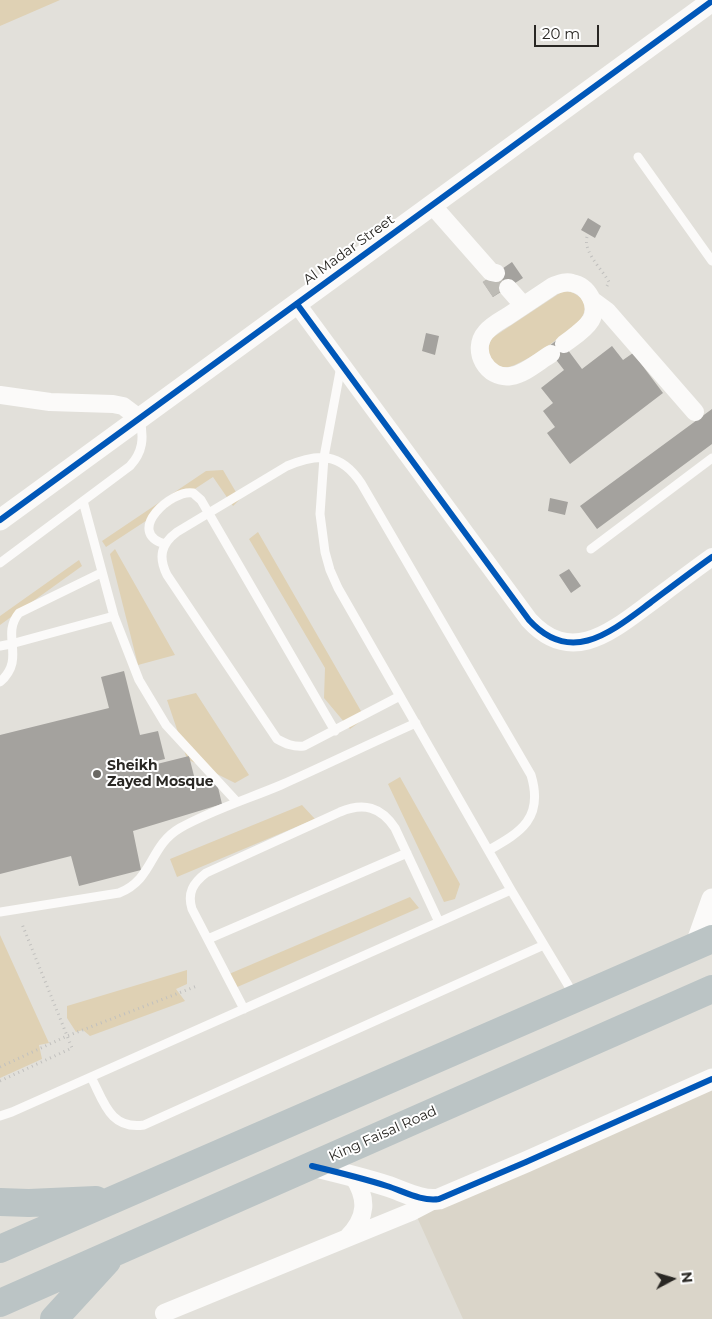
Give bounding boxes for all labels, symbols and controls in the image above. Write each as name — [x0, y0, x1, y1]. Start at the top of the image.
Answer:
scale bar — [537, 15, 602, 47]
text: 20 m — [542, 24, 580, 43]
street label: Al Madar Street — [300, 211, 398, 289]
place label: Sheikh Zayed Mosque — [107, 758, 214, 790]
marker: Sheikh Zayed Mosque — [91, 768, 103, 780]
street label: King Faisal Road — [327, 1103, 439, 1165]
north arrow — [647, 1254, 697, 1304]
text: N — [677, 1271, 696, 1284]

